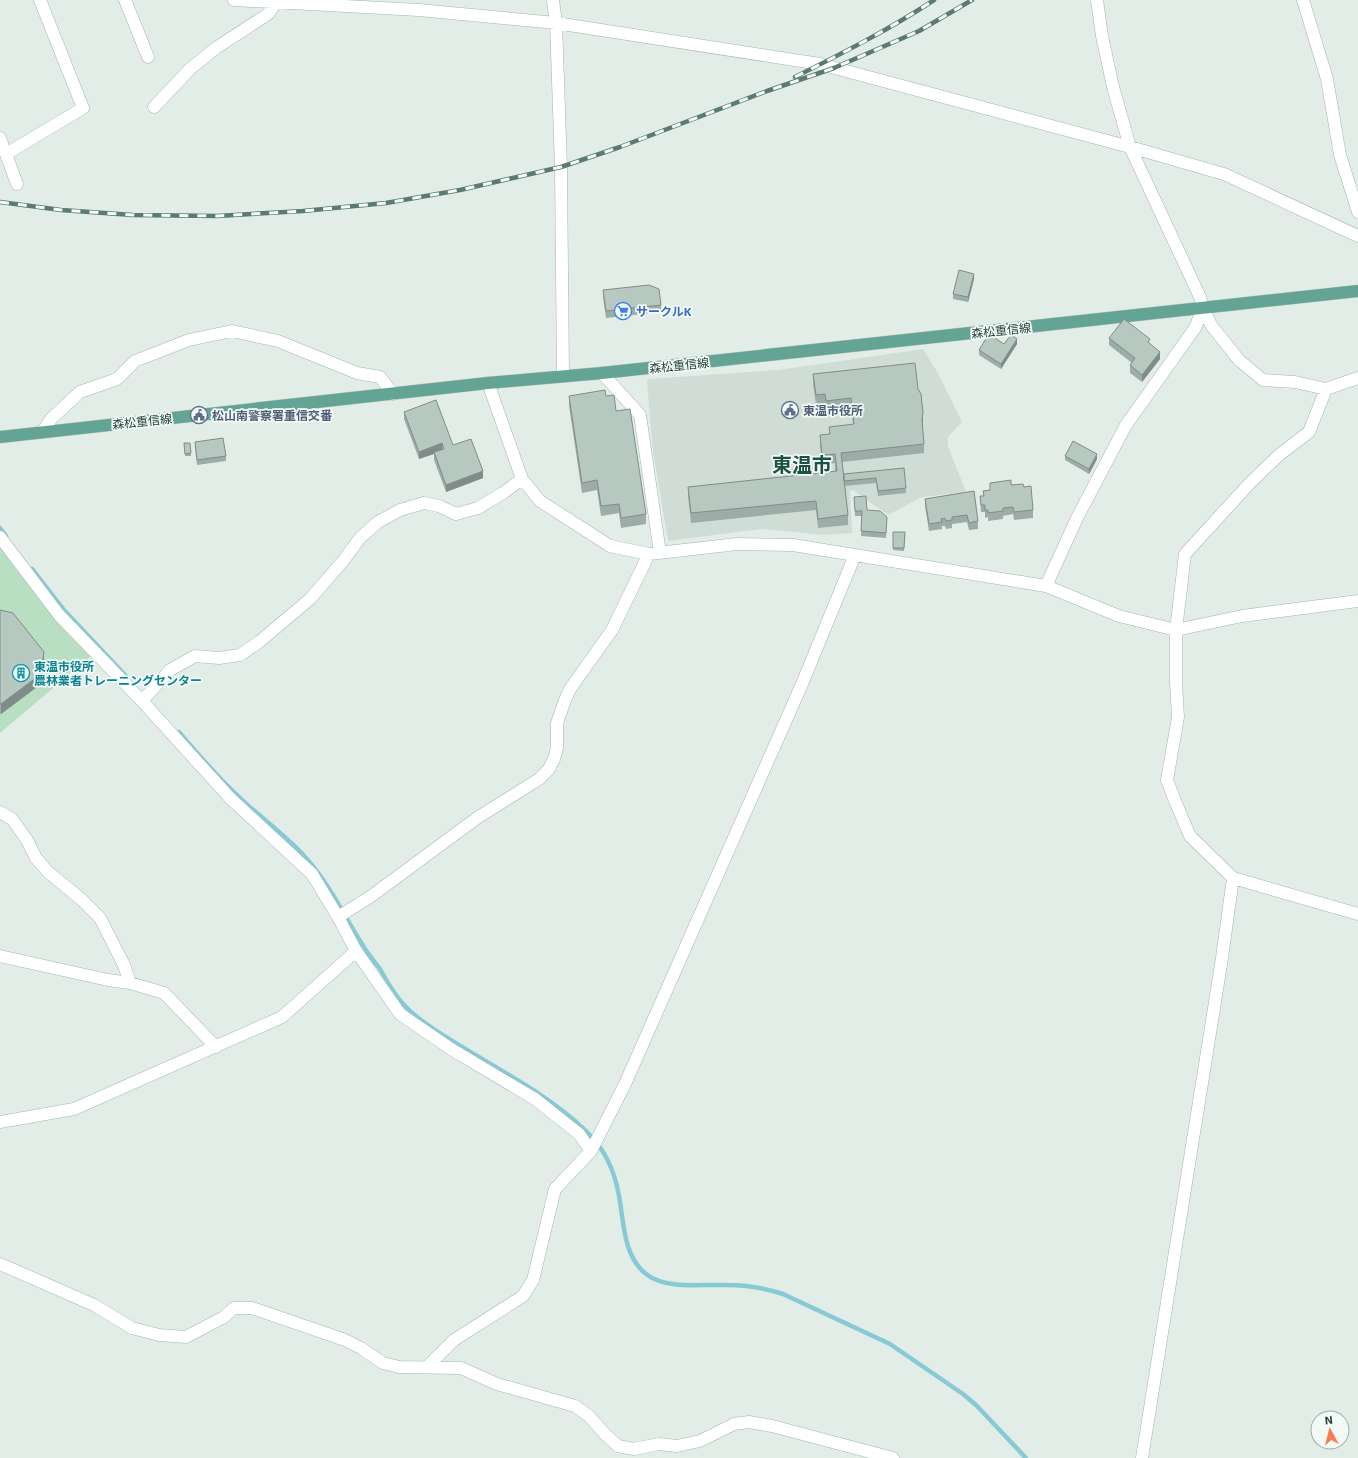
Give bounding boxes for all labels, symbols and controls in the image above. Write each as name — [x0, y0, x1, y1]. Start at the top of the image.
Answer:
supermarket icon: サークルK — [613, 301, 633, 321]
place label: サークルK — [636, 304, 692, 318]
street label: 森松重信線 — [970, 320, 1032, 340]
street label: 森松重信線 — [648, 355, 710, 375]
public building icon: 東温市役所 — [780, 400, 800, 420]
place label: 東温市役所 — [803, 403, 863, 417]
public building icon: 松山南警察署重信交番 — [189, 405, 209, 425]
place label: 松山南警察署重信交番 — [212, 408, 333, 422]
street label: 森松重信線 — [111, 411, 173, 431]
district label: 東温市 — [772, 452, 832, 476]
place label: 東温市役所 農林業者トレーニングセンター — [34, 659, 202, 687]
building icon: 東温市役所 農林業者トレーニングセンター — [11, 663, 31, 683]
north arrow — [1310, 1410, 1350, 1450]
text: N — [1324, 1413, 1334, 1427]

